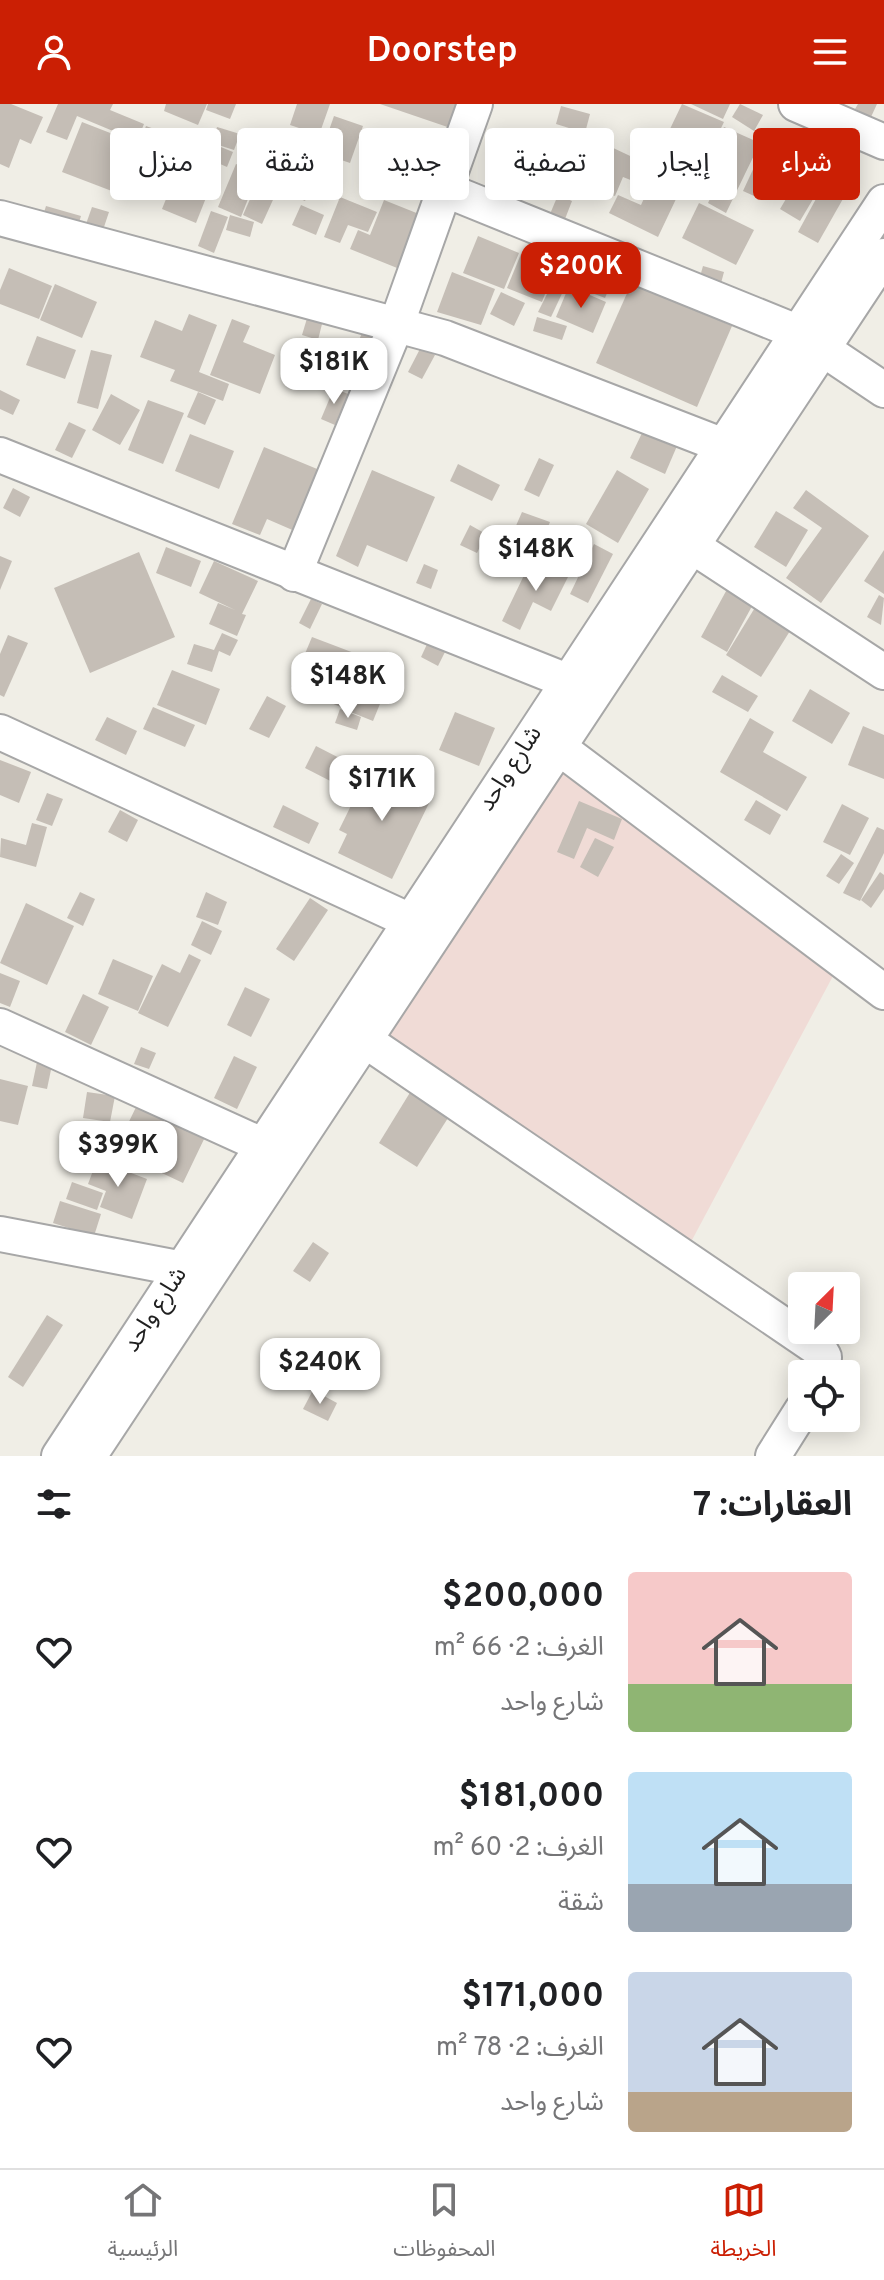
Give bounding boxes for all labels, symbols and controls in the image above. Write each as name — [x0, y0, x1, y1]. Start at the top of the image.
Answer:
text: Doorstep — [366, 29, 518, 75]
icon: person — [32, 30, 76, 74]
icon: menu — [808, 30, 852, 74]
chip: منزل — [110, 128, 221, 200]
chip: شقة — [237, 128, 343, 200]
chip: جديد — [359, 128, 469, 200]
chip: تصفية — [485, 128, 614, 200]
chip: إيجار — [630, 128, 737, 200]
chip: شراء — [753, 128, 860, 200]
pin: $200K — [525, 242, 637, 310]
text: $200K — [539, 251, 623, 284]
pin: $181K — [278, 338, 390, 406]
text: $181K — [298, 347, 370, 380]
pin: $148K — [480, 525, 592, 593]
text: $148K — [497, 534, 575, 567]
pin: $148K — [292, 652, 404, 720]
text: $148K — [309, 661, 387, 694]
street label: شارع واحد — [472, 721, 550, 817]
pin: $171K — [326, 755, 438, 823]
text: $171K — [347, 764, 417, 797]
pin: $399K — [62, 1121, 174, 1189]
text: $399K — [77, 1130, 159, 1163]
street label: شارع واحد — [117, 1262, 195, 1358]
north arrow — [788, 1272, 860, 1344]
map controls — [788, 1272, 860, 1432]
pin: $240K — [264, 1338, 376, 1406]
text: $240K — [278, 1347, 362, 1380]
button: locate — [788, 1360, 860, 1432]
icon: filters — [32, 1482, 76, 1526]
text: العقارات: 7 — [693, 1485, 852, 1528]
text: $200,000 — [442, 1576, 604, 1619]
icon: home — [692, 1604, 788, 1700]
icon: heart — [32, 1630, 76, 1674]
text: الغرف: 2 · 66 m² — [434, 1632, 604, 1665]
text: شارع واحد — [500, 1687, 604, 1720]
text: $181,000 — [459, 1776, 604, 1819]
icon: home — [692, 1804, 788, 1900]
icon: heart — [32, 1830, 76, 1874]
text: الغرف: 2 · 60 m² — [433, 1832, 604, 1865]
text: شقة — [558, 1887, 604, 1920]
text: $171,000 — [461, 1976, 604, 2019]
icon: home — [692, 2004, 788, 2100]
icon: heart — [32, 2030, 76, 2074]
text: الغرف: 2 · 78 m² — [436, 2032, 604, 2065]
text: شارع واحد — [500, 2087, 604, 2120]
tab: الرئيسية — [108, 2178, 178, 2272]
tab: المحفوظات — [393, 2178, 495, 2272]
tab: الخريطة — [711, 2178, 776, 2272]

